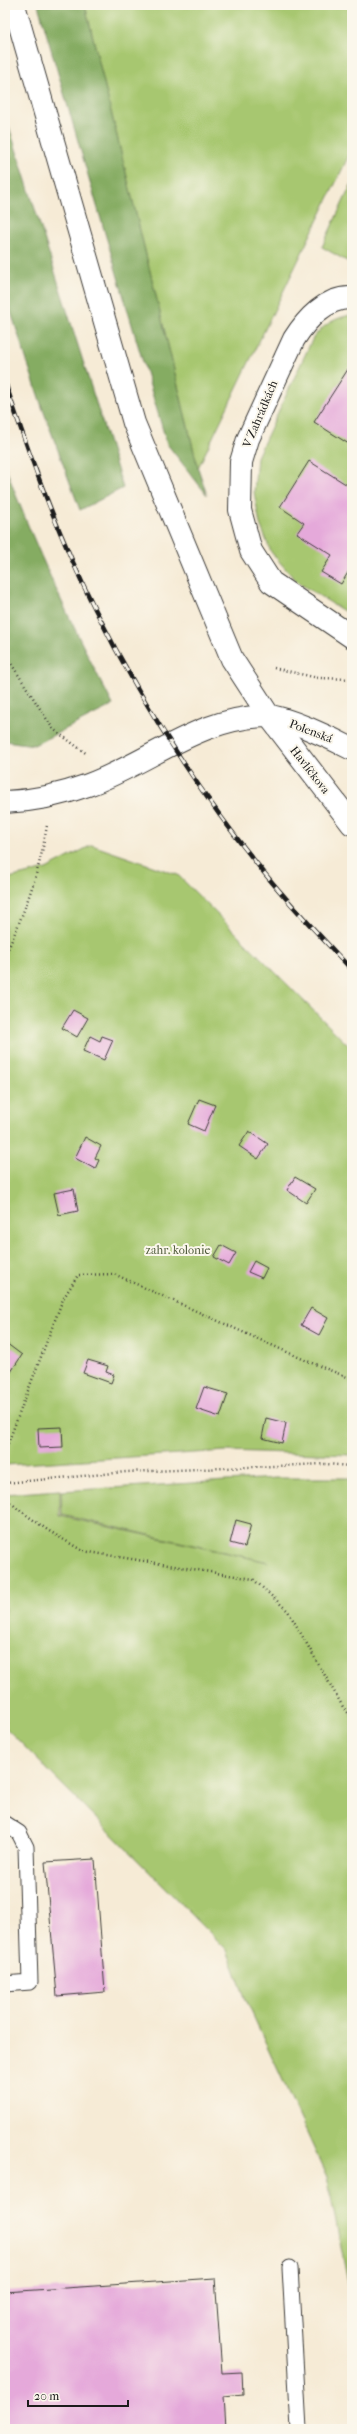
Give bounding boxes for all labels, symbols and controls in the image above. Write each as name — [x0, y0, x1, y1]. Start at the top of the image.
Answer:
street label: V Zahrádkách — [239, 378, 281, 451]
street label: Polenská — [287, 716, 335, 746]
street label: Havlíčkova — [287, 744, 333, 797]
park label: zahr. kolonie — [146, 1243, 210, 1257]
scale bar — [28, 2382, 128, 2408]
text: 20 m — [34, 2389, 59, 2403]

